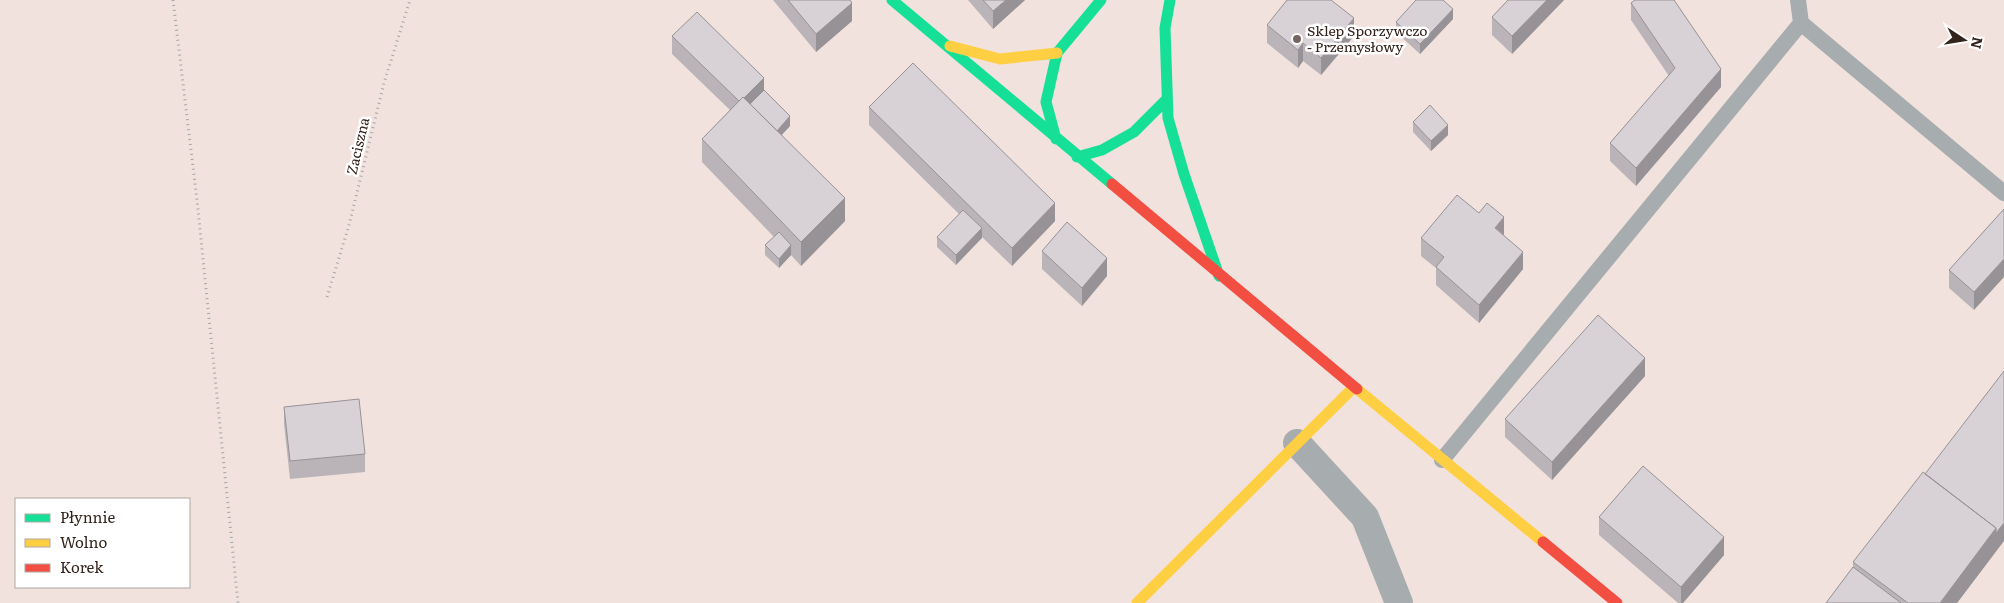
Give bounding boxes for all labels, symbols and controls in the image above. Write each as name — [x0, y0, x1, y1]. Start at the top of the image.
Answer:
north arrow — [1939, 15, 1989, 65]
place label: Sklep Sporzywczo - Przemysłowy — [1307, 20, 1427, 56]
marker: Sklep Sporzywczo - Przemysłowy — [1291, 33, 1303, 45]
text: N — [1967, 35, 1989, 51]
street label: Zaciszna — [341, 115, 373, 176]
legend — [15, 498, 190, 588]
text: Płynnie — [60, 505, 115, 528]
text: Wolno — [60, 530, 107, 553]
text: Korek — [60, 555, 104, 578]

